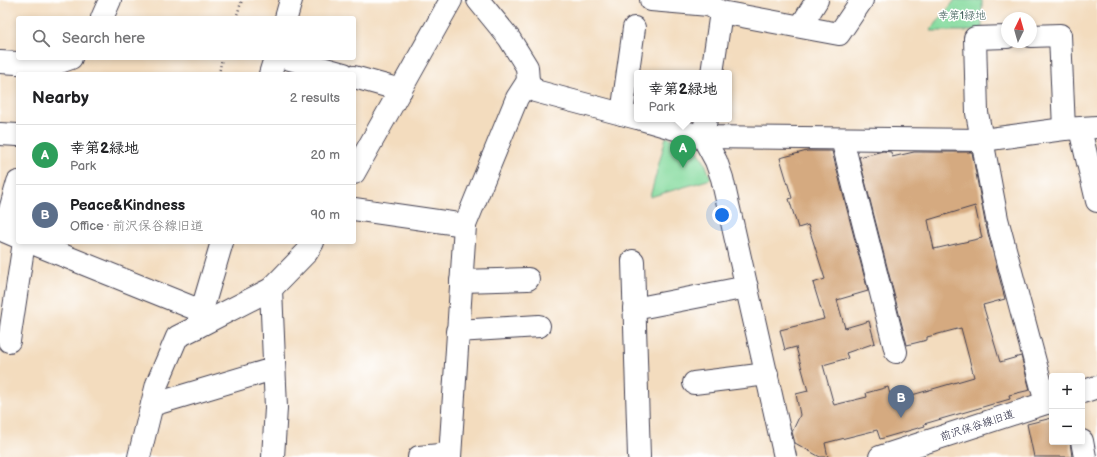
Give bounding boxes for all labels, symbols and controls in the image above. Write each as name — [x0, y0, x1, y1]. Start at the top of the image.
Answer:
park label: 幸第1緑地 — [938, 9, 986, 22]
north arrow — [1001, 12, 1037, 48]
search box — [16, 16, 356, 60]
icon: search — [30, 27, 52, 49]
text: Search here — [62, 29, 145, 48]
popup — [634, 70, 732, 122]
text: 幸第2緑地 — [649, 80, 718, 99]
text: Nearby — [32, 88, 89, 108]
text: 2 results — [290, 90, 340, 106]
text: Park — [649, 99, 675, 115]
pin: A — [670, 135, 696, 168]
text: 幸第2緑地 — [70, 139, 139, 158]
text: A — [41, 147, 49, 163]
text: 20 m — [310, 147, 340, 163]
text: Park — [70, 158, 96, 174]
text: Peace&Kindness — [70, 196, 185, 215]
your location — [712, 205, 732, 225]
text: B — [40, 207, 50, 223]
text: 90 m — [311, 207, 340, 223]
text: Office · 前沢保谷線旧道 — [70, 218, 203, 234]
map controls — [1049, 373, 1085, 445]
button: + — [1049, 373, 1085, 409]
pin: B — [888, 385, 914, 418]
street label: 前沢保谷線旧道 — [939, 407, 1016, 444]
button: − — [1049, 409, 1085, 445]

